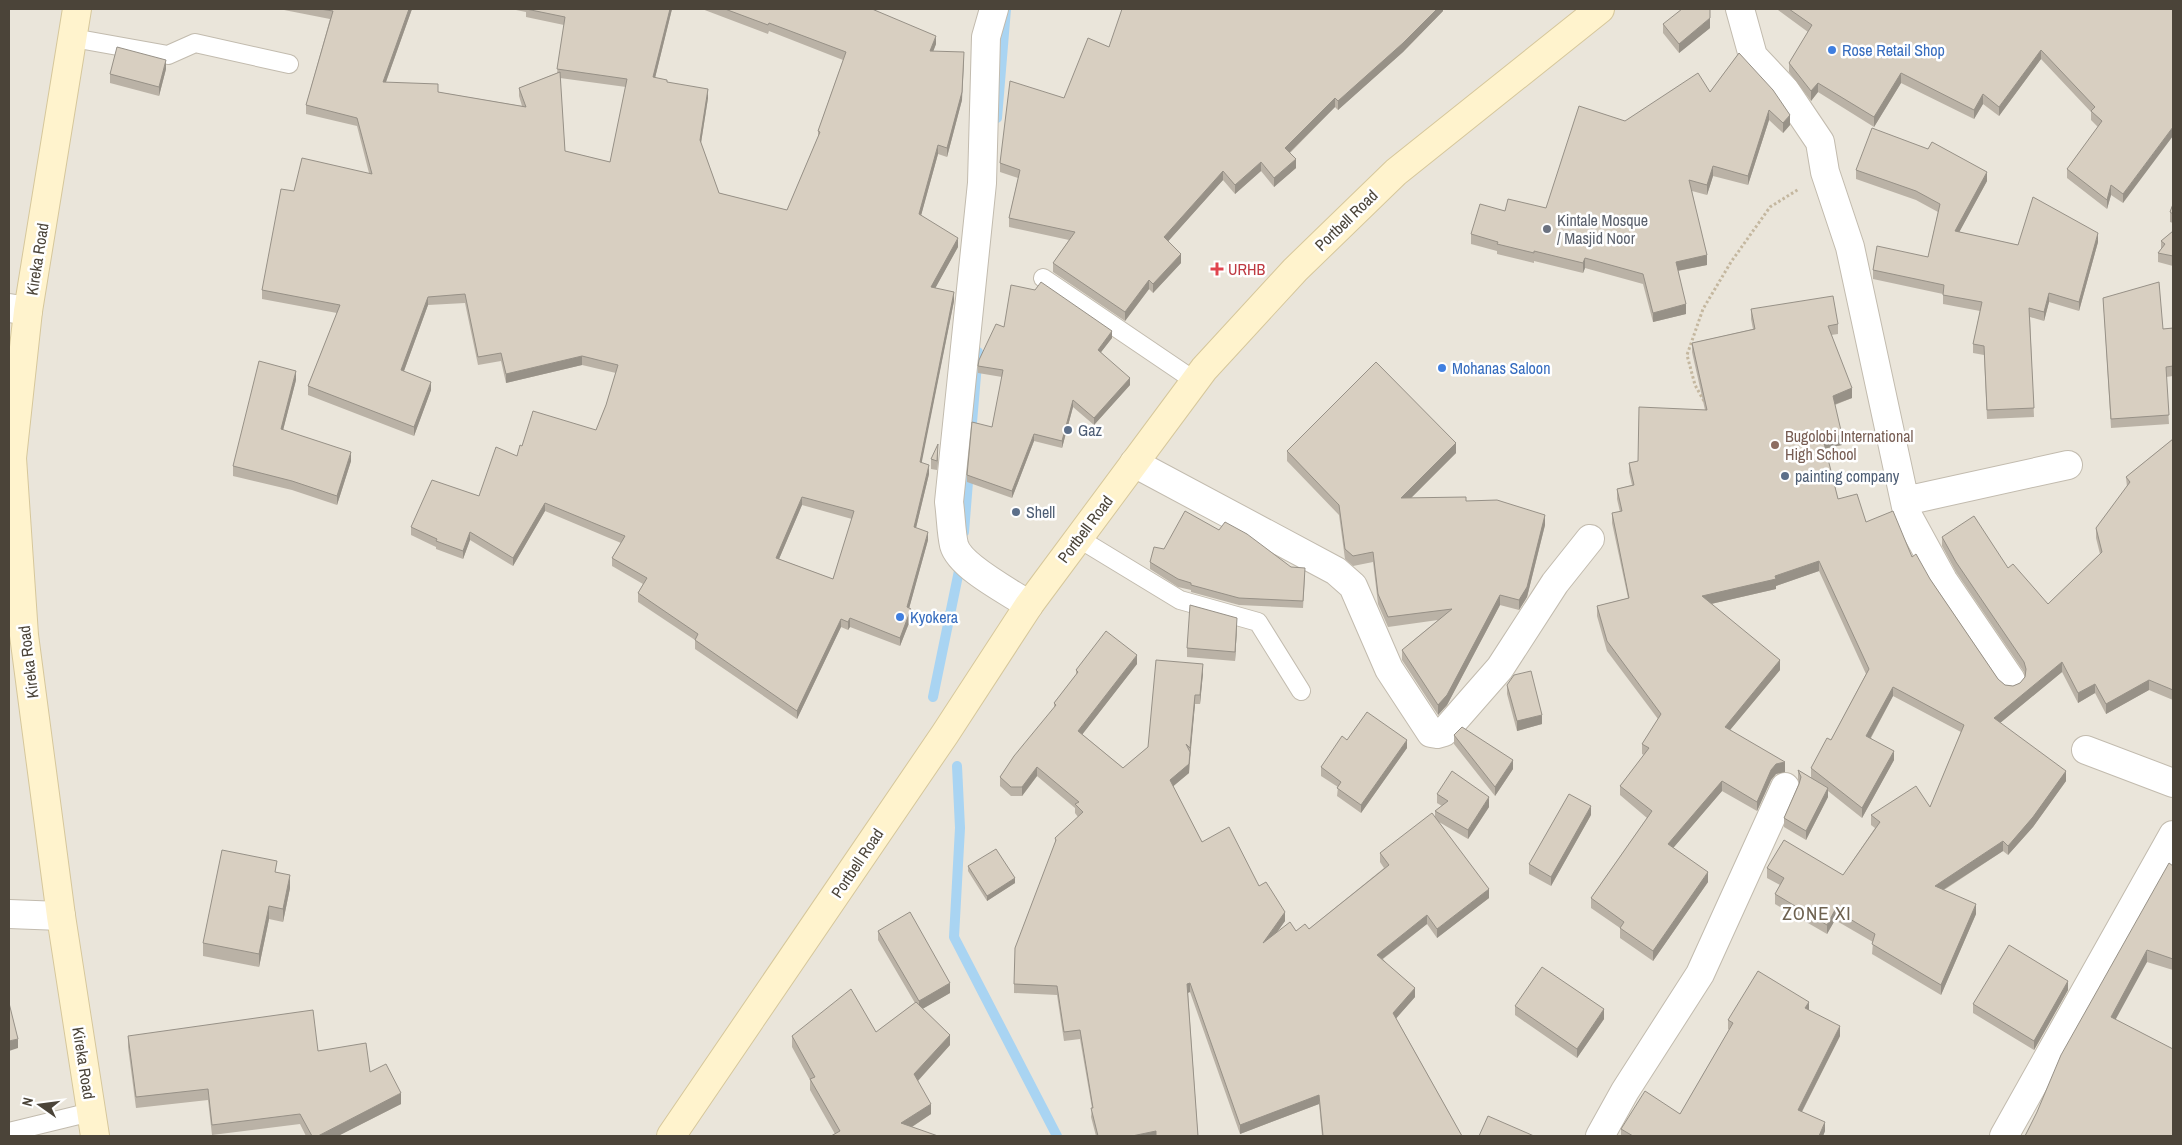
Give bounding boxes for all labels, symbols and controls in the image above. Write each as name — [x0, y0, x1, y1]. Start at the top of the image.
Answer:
place label: Rose Retail Shop — [1842, 39, 1945, 61]
marker: Rose Retail Shop — [1826, 44, 1838, 56]
street label: Portbell Road — [1310, 184, 1382, 256]
place label: Kintale Mosque / Masjid Noor — [1557, 209, 1648, 249]
street label: Kireka Road — [20, 221, 54, 297]
marker: Kintale Mosque / Masjid Noor — [1541, 223, 1553, 235]
place label: URHB — [1228, 258, 1265, 280]
marker: URHB — [1210, 262, 1224, 276]
place label: Mohanas Saloon — [1452, 357, 1550, 379]
marker: Mohanas Saloon — [1436, 362, 1448, 374]
place label: Gaz — [1078, 419, 1103, 441]
marker: Gaz — [1062, 424, 1074, 436]
place label: Bugolobi International High School — [1785, 425, 1913, 465]
marker: Bugolobi International High School — [1769, 439, 1781, 451]
place label: painting company — [1795, 465, 1900, 487]
marker: painting company — [1779, 470, 1791, 482]
street label: Portbell Road — [1052, 491, 1118, 567]
place label: Shell — [1026, 501, 1055, 523]
marker: Shell — [1010, 506, 1022, 518]
place label: Kyokera — [910, 606, 959, 628]
marker: Kyokera — [894, 611, 906, 623]
street label: Kireka Road — [13, 624, 43, 700]
street label: Portbell Road — [826, 824, 888, 902]
district label: ZONE XI — [1782, 900, 1852, 926]
street label: Kireka Road — [67, 1025, 101, 1101]
north arrow — [15, 1080, 65, 1130]
text: N — [18, 1096, 37, 1108]

